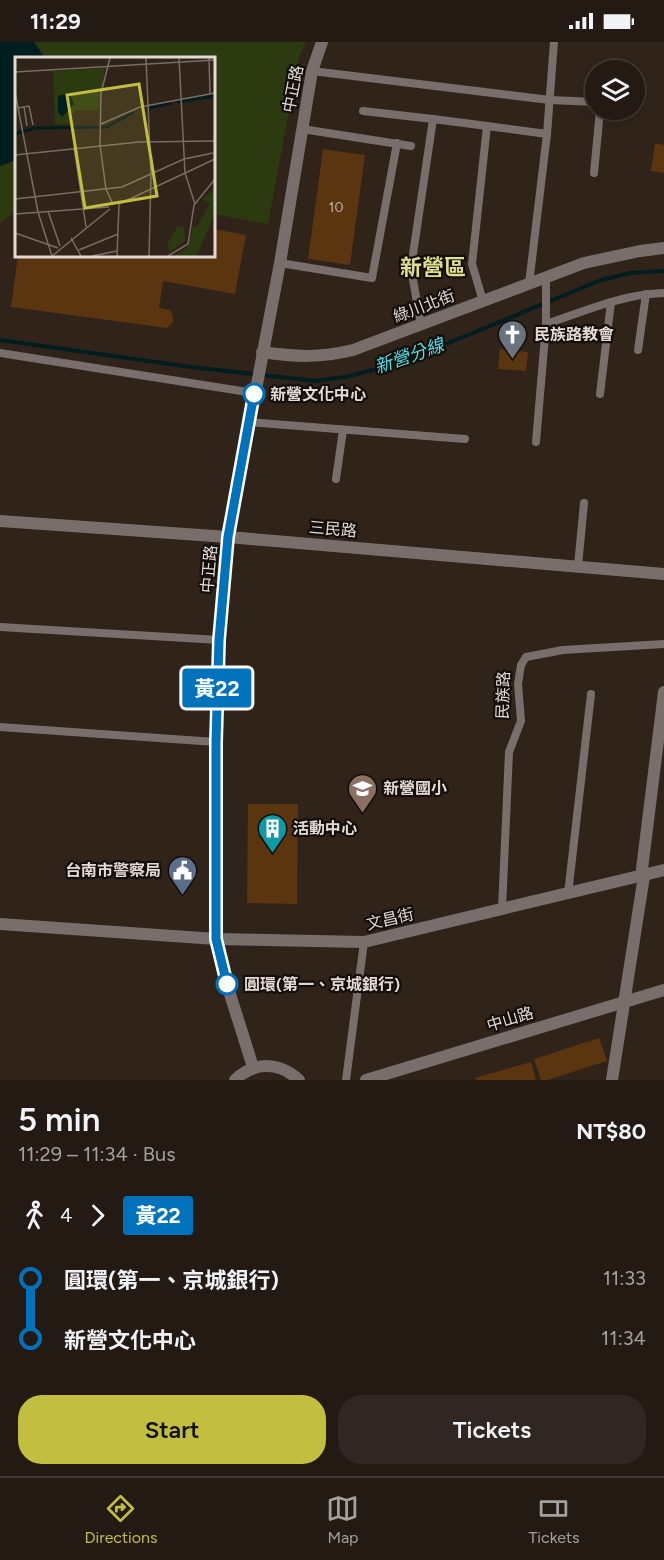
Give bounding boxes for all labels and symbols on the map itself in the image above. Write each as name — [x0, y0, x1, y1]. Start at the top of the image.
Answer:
inset map — [15, 57, 214, 256]
street label: 中正路 — [279, 64, 307, 114]
house number: 10 — [329, 199, 343, 216]
district label: 新營區 — [400, 254, 466, 281]
street label: 綠川北街 — [391, 286, 457, 326]
church icon: 民族路教會 — [497, 318, 529, 360]
place label: 民族路教會 — [534, 325, 614, 344]
water label: 新營分線 — [371, 333, 449, 378]
marker: 新營文化中心 — [243, 383, 265, 405]
place label: 新營文化中心 — [270, 385, 366, 404]
street label: 三民路 — [308, 517, 358, 541]
street label: 中正路 — [197, 544, 221, 594]
line badge: 黃22 — [182, 668, 252, 708]
street label: 民族路 — [493, 671, 513, 719]
school or university icon: 新營國小 — [346, 772, 378, 814]
place label: 新營國小 — [383, 779, 447, 798]
building icon: 活動中心 — [256, 812, 288, 854]
place label: 活動中心 — [293, 819, 357, 838]
public building icon: 台南市警察局 — [166, 854, 198, 896]
place label: 台南市警察局 — [65, 861, 161, 880]
street label: 文昌街 — [364, 904, 416, 934]
marker: 圓環(第一、京城銀行) — [216, 973, 238, 995]
place label: 圓環(第一、京城銀行) — [244, 975, 400, 994]
street label: 中山路 — [484, 1003, 536, 1035]

